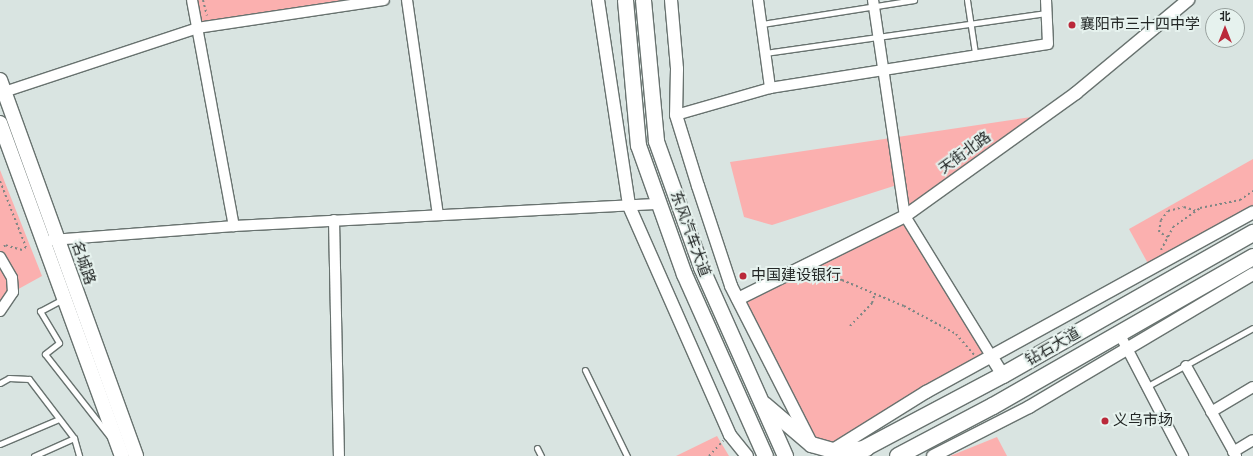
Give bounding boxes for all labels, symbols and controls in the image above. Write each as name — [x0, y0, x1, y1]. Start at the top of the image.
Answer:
north arrow — [1205, 8, 1245, 48]
text: 北 — [1220, 10, 1231, 23]
place label: 襄阳市三十四中学 — [1080, 16, 1200, 34]
marker: 襄阳市三十四中学 — [1067, 20, 1077, 30]
street label: 天街北路 — [935, 128, 995, 178]
street label: 东风汽车大道 — [666, 189, 714, 279]
street label: 名城路 — [67, 239, 99, 287]
place label: 中国建设银行 — [751, 267, 841, 285]
marker: 中国建设银行 — [738, 271, 748, 281]
street label: 钻石大道 — [1023, 324, 1083, 370]
place label: 义乌市场 — [1113, 412, 1173, 430]
marker: 义乌市场 — [1100, 416, 1110, 426]

